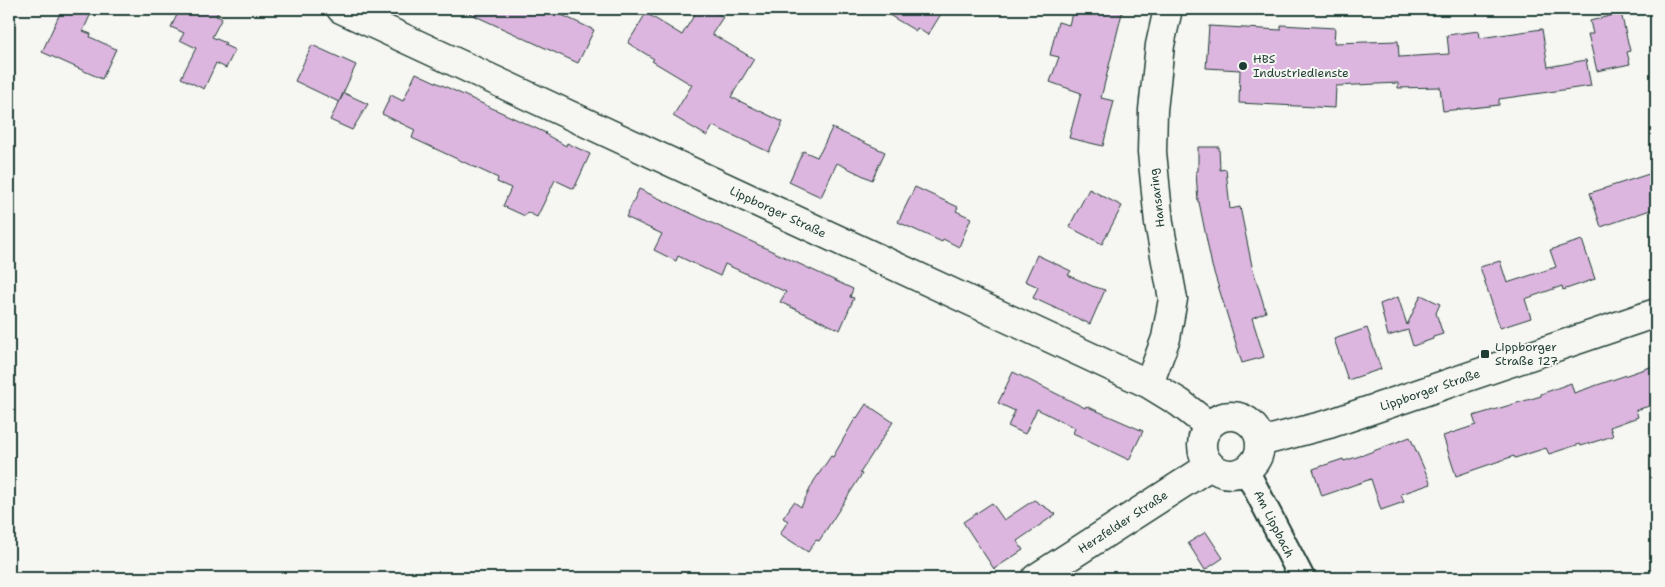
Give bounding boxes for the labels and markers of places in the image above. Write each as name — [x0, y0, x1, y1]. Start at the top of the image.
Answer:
place label: HBS Industriedienste — [1253, 51, 1349, 81]
marker: HBS Industriedienste — [1237, 60, 1249, 72]
place label: Lippborger Straße 127 — [1495, 339, 1558, 369]
marker: Lippborger Straße 127 — [1479, 348, 1491, 360]

